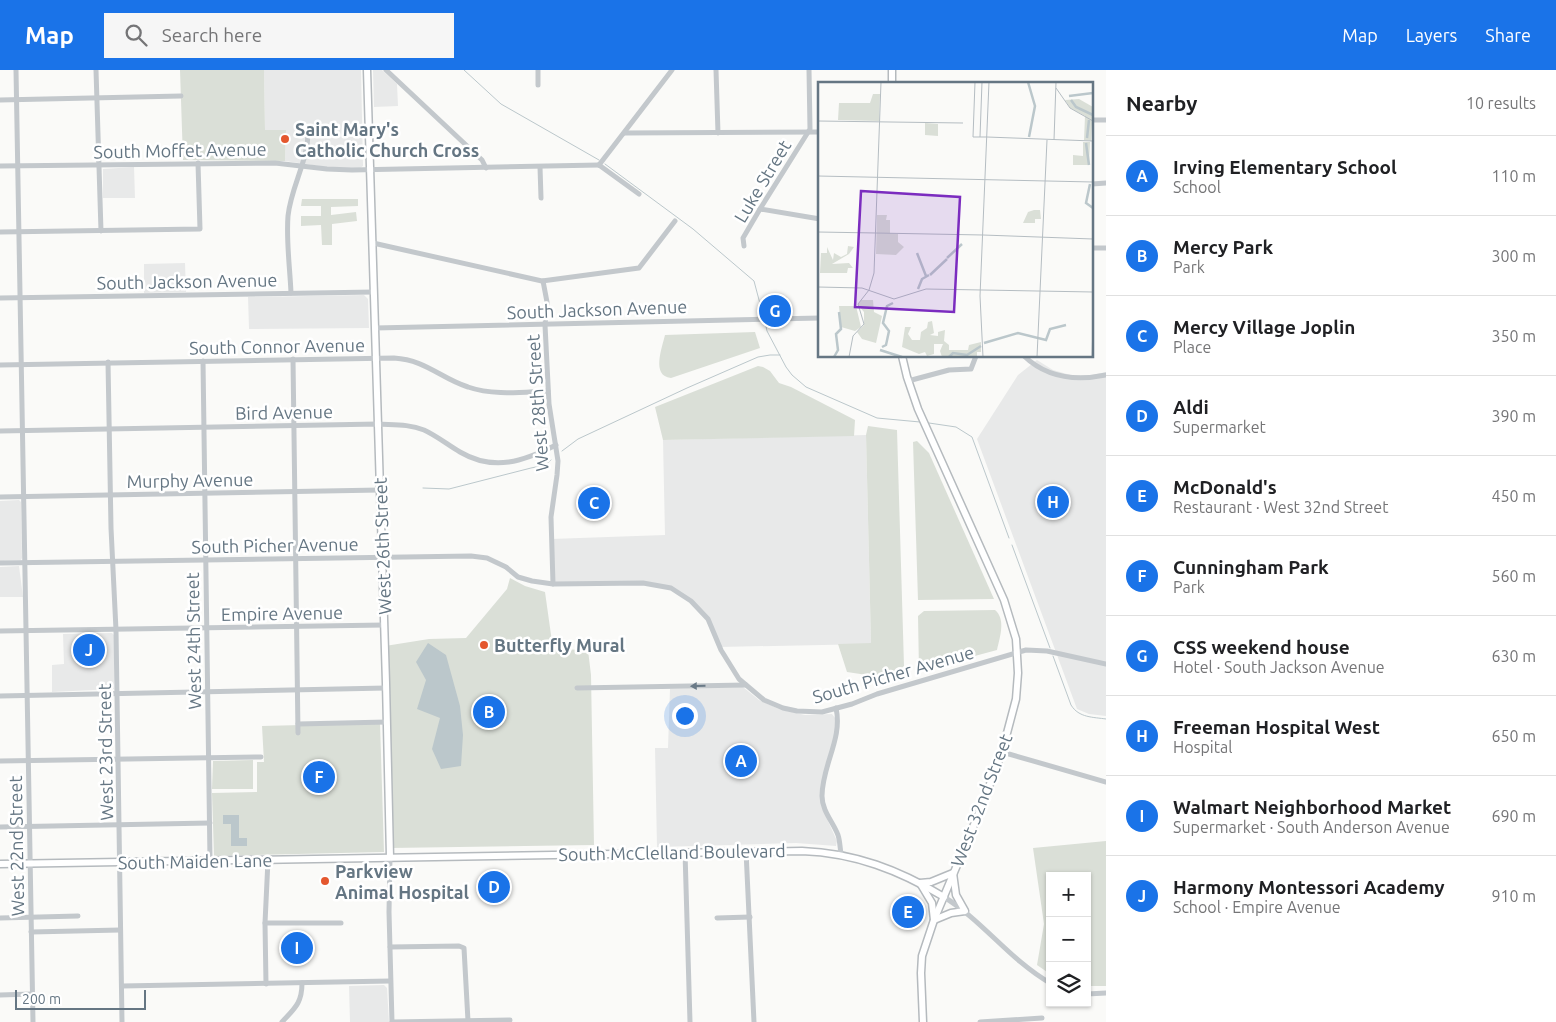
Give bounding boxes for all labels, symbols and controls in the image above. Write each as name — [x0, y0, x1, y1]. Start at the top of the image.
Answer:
search box — [104, 13, 454, 58]
icon: search — [122, 21, 150, 49]
text: Map — [25, 22, 74, 49]
text: Search here — [162, 24, 262, 46]
text: Map — [1342, 25, 1378, 45]
text: Layers — [1406, 25, 1457, 45]
text: Share — [1485, 25, 1531, 45]
inset map — [818, 82, 1094, 358]
text: Nearby — [1126, 91, 1197, 115]
text: 10 results — [1466, 94, 1536, 112]
place label: Saint Mary's Catholic Church Cross — [295, 119, 479, 160]
marker: Saint Mary's Catholic Church Cross — [279, 133, 291, 145]
street label: Luke Street — [730, 136, 794, 226]
street label: South Moffet Avenue — [93, 138, 267, 162]
text: Irving Elementary School — [1173, 156, 1397, 178]
text: A — [1136, 167, 1148, 185]
text: 110 m — [1491, 167, 1536, 185]
text: School — [1173, 178, 1221, 196]
text: Mercy Park — [1173, 236, 1273, 258]
text: B — [1137, 247, 1147, 265]
text: 300 m — [1491, 247, 1536, 265]
text: Park — [1173, 258, 1205, 276]
street label: South Jackson Avenue — [97, 269, 277, 293]
pin: G — [759, 292, 791, 330]
street label: South Jackson Avenue — [506, 296, 688, 322]
text: Mercy Village Joplin — [1173, 316, 1355, 338]
text: C — [1137, 327, 1147, 345]
text: 350 m — [1491, 327, 1536, 345]
street label: South Connor Avenue — [189, 334, 365, 358]
street label: West 28th Street — [522, 334, 552, 472]
text: Place — [1173, 338, 1211, 356]
text: Aldi — [1173, 396, 1209, 418]
street label: Bird Avenue — [235, 401, 333, 423]
text: D — [1136, 407, 1148, 425]
text: 390 m — [1491, 407, 1536, 425]
text: Supermarket — [1173, 418, 1266, 436]
street label: Murphy Avenue — [126, 469, 254, 491]
text: McDonald's — [1173, 476, 1277, 498]
street label: West 26th Street — [370, 477, 394, 615]
pin: H — [1037, 483, 1069, 521]
pin: C — [578, 484, 610, 522]
text: E — [1137, 487, 1147, 505]
text: 450 m — [1491, 487, 1536, 505]
text: Restaurant · West 32nd Street — [1173, 498, 1388, 516]
street label: South Picher Avenue — [191, 534, 359, 556]
text: Cunningham Park — [1173, 556, 1329, 578]
text: F — [1138, 567, 1147, 585]
text: 560 m — [1491, 567, 1536, 585]
street label: West 24th Street — [182, 572, 204, 710]
text: Park — [1173, 578, 1205, 596]
street label: Empire Avenue — [221, 602, 343, 624]
pin: J — [73, 631, 105, 669]
place label: Butterfly Mural — [494, 635, 626, 655]
text: CSS weekend house — [1173, 636, 1350, 658]
marker: Butterfly Mural — [478, 639, 490, 651]
street label: South Picher Avenue — [810, 641, 976, 707]
text: G — [1136, 647, 1148, 665]
text: 630 m — [1491, 647, 1536, 665]
text: Hotel · South Jackson Avenue — [1173, 658, 1385, 676]
one-way arrow — [690, 682, 706, 690]
street label: West 23rd Street — [94, 683, 116, 821]
pin: B — [473, 693, 505, 731]
your location — [672, 703, 698, 729]
text: Freeman Hospital West — [1173, 716, 1380, 738]
text: H — [1136, 727, 1148, 745]
text: 650 m — [1491, 727, 1536, 745]
street label: West 32nd Street — [946, 731, 1016, 869]
text: Hospital — [1173, 738, 1232, 756]
pin: A — [725, 742, 757, 780]
pin: F — [303, 758, 335, 796]
street label: West 22nd Street — [5, 775, 27, 917]
text: Walmart Neighborhood Market — [1173, 796, 1451, 818]
text: I — [1140, 807, 1144, 825]
text: 690 m — [1491, 807, 1536, 825]
text: Supermarket · South Anderson Avenue — [1173, 818, 1450, 836]
street label: South McClelland Boulevard — [558, 840, 786, 864]
street label: South Maiden Lane — [118, 850, 272, 872]
place label: Parkview Animal Hospital — [335, 861, 470, 902]
pin: D — [478, 868, 510, 906]
map controls — [1046, 872, 1091, 1007]
button: + — [1046, 872, 1091, 917]
marker: Parkview Animal Hospital — [319, 875, 331, 887]
text: Harmony Montessori Academy — [1173, 876, 1445, 898]
text: J — [1138, 887, 1146, 905]
text: 910 m — [1491, 887, 1536, 905]
pin: E — [892, 893, 924, 931]
text: School · Empire Avenue — [1173, 898, 1341, 916]
button: − — [1046, 917, 1091, 962]
pin: I — [281, 929, 313, 967]
button: layers — [1046, 962, 1091, 1007]
scale bar — [15, 987, 146, 1010]
text: 200 m — [22, 991, 61, 1007]

